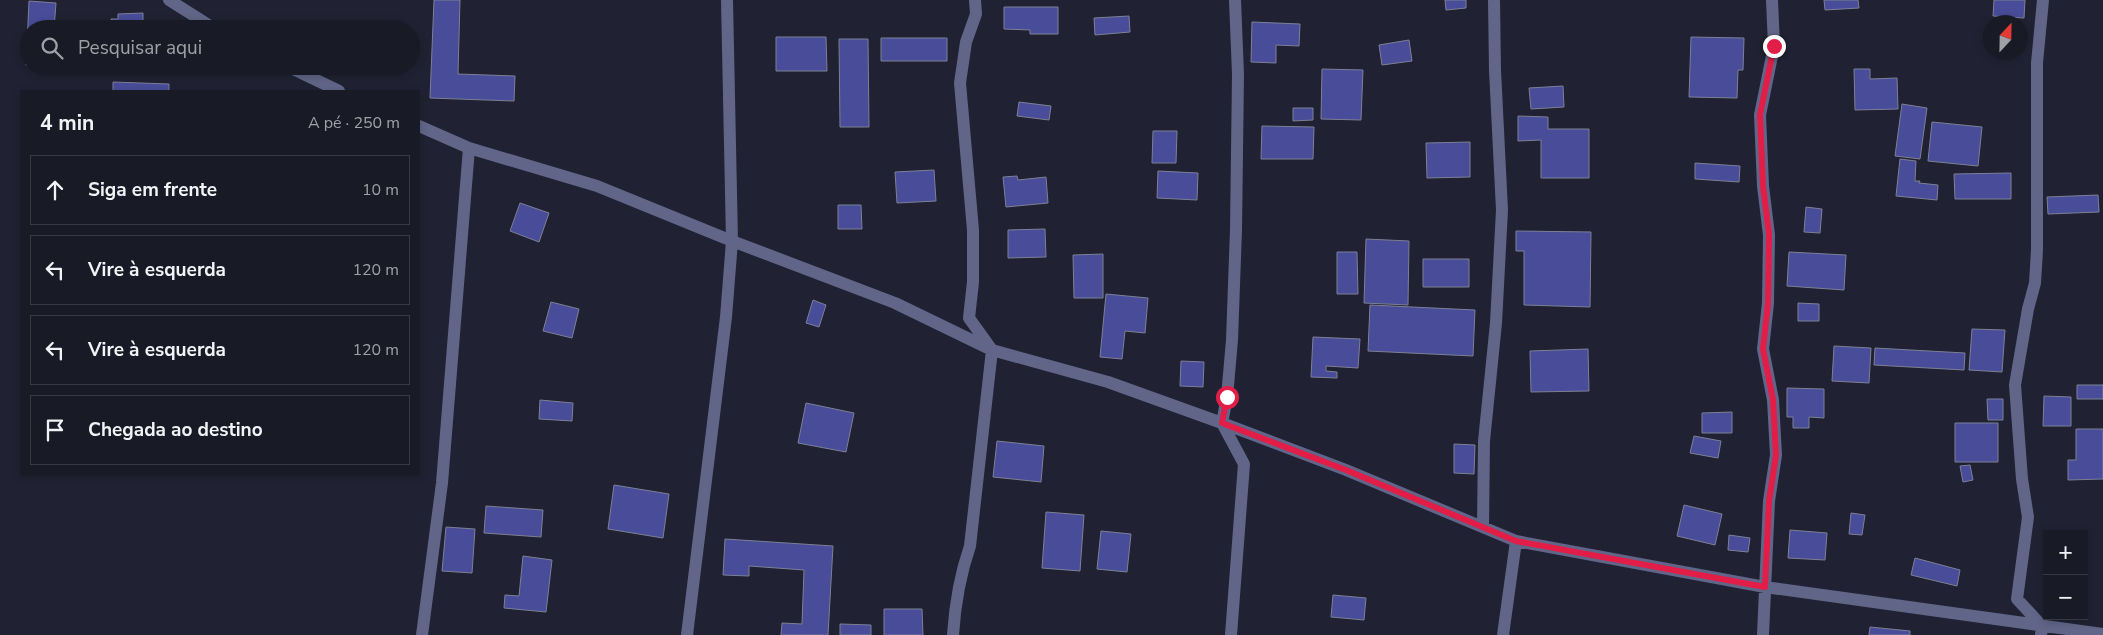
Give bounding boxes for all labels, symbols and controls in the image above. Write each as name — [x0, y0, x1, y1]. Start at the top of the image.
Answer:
north arrow — [1983, 15, 2028, 60]
search box — [20, 20, 420, 75]
icon: search — [38, 34, 66, 62]
text: Pesquisar aqui — [78, 35, 202, 61]
route end — [1763, 35, 1786, 58]
text: 4 min — [40, 109, 94, 137]
text: A pé · 250 m — [308, 112, 400, 134]
icon: ahead — [41, 176, 69, 204]
text: Siga em frente — [88, 177, 217, 203]
text: 10 m — [362, 179, 399, 201]
icon: left — [41, 256, 69, 284]
text: Vire à esquerda — [88, 257, 226, 283]
text: 120 m — [352, 259, 399, 281]
icon: left — [41, 336, 69, 364]
text: Vire à esquerda — [88, 337, 226, 363]
text: 120 m — [352, 339, 399, 361]
route start — [1216, 386, 1239, 409]
icon: arrive — [41, 416, 69, 444]
text: Chegada ao destino — [88, 417, 263, 443]
map controls — [2043, 530, 2088, 620]
button: + — [2043, 530, 2088, 575]
button: − — [2043, 575, 2088, 620]

